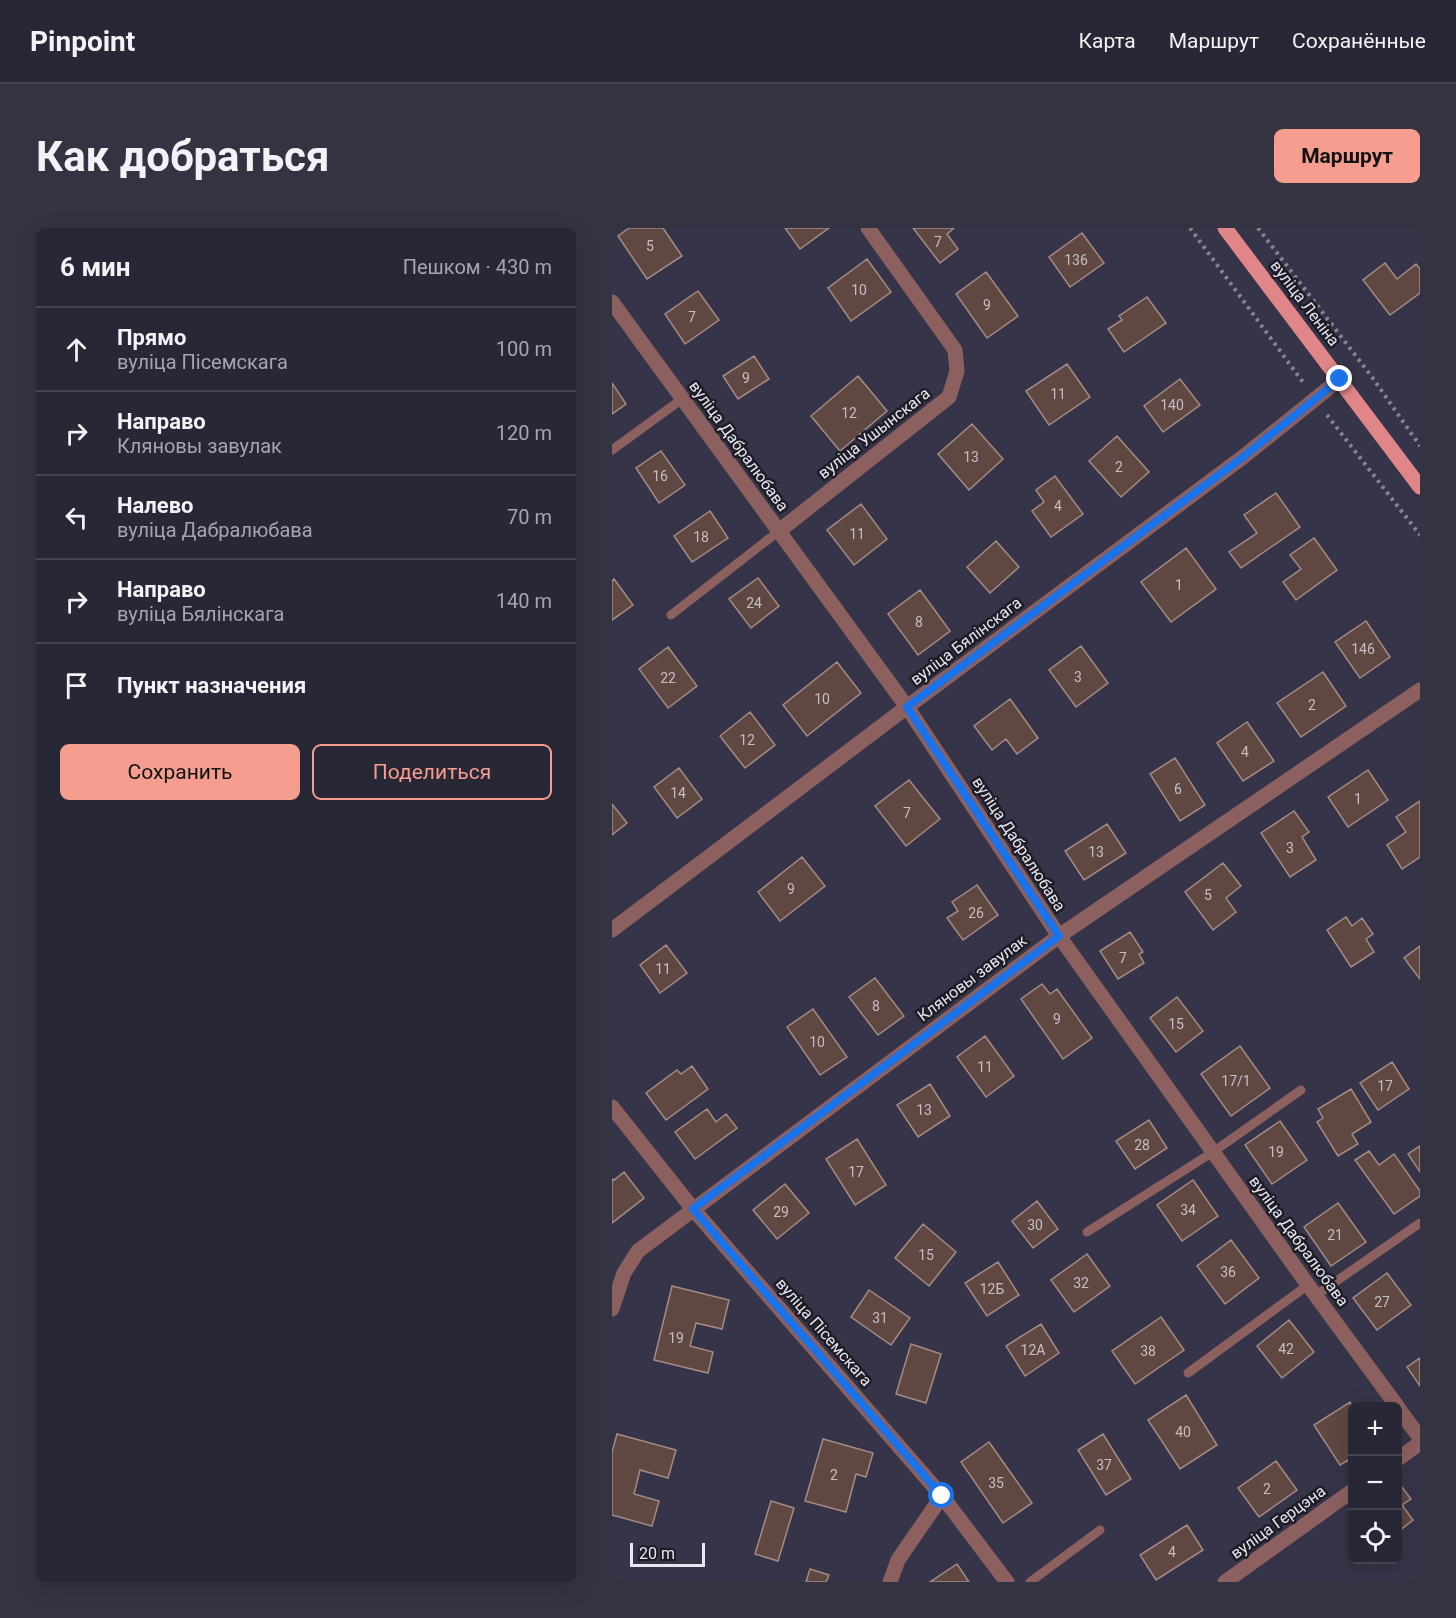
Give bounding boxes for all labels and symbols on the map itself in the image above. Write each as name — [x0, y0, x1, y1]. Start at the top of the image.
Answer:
house number: 7 — [934, 234, 942, 250]
house number: 5 — [646, 238, 654, 254]
house number: 136 — [1064, 252, 1088, 268]
street label: вуліца Леніна — [1267, 256, 1343, 350]
house number: 10 — [851, 282, 867, 298]
house number: 9 — [983, 297, 991, 313]
house number: 7 — [688, 309, 696, 325]
route end — [1326, 365, 1352, 391]
house number: 9 — [742, 370, 750, 386]
street label: вуліца Дабралюбава — [685, 377, 793, 515]
street label: вуліца Ушынскага — [814, 383, 934, 483]
house number: 11 — [1050, 386, 1066, 402]
house number: 140 — [1160, 397, 1184, 413]
house number: 12 — [841, 405, 857, 421]
house number: 13 — [963, 449, 979, 465]
house number: 2 — [1115, 459, 1123, 475]
house number: 16 — [652, 468, 668, 484]
house number: 4 — [1054, 498, 1062, 514]
house number: 11 — [849, 526, 865, 542]
house number: 18 — [693, 529, 709, 545]
house number: 1 — [1175, 577, 1183, 593]
street label: вуліца Бялінскага — [907, 593, 1025, 689]
house number: 24 — [746, 595, 762, 611]
house number: 8 — [915, 614, 923, 630]
house number: 146 — [1351, 641, 1375, 657]
house number: 3 — [1074, 669, 1082, 685]
house number: 22 — [660, 670, 676, 686]
house number: 10 — [814, 691, 830, 707]
house number: 2 — [1308, 697, 1316, 713]
house number: 12 — [739, 732, 755, 748]
house number: 4 — [1241, 744, 1249, 760]
street label: вуліца Дабралюбава — [968, 773, 1070, 915]
house number: 6 — [1174, 781, 1182, 797]
house number: 14 — [670, 785, 686, 801]
house number: 1 — [1354, 791, 1362, 807]
house number: 7 — [903, 805, 911, 821]
house number: 3 — [1286, 840, 1294, 856]
house number: 13 — [1088, 844, 1104, 860]
house number: 9 — [787, 881, 795, 897]
house number: 5 — [1204, 887, 1212, 903]
house number: 26 — [968, 905, 984, 921]
street label: Кляновы завулак — [914, 931, 1031, 1025]
house number: 7 — [1119, 950, 1127, 966]
house number: 11 — [655, 961, 671, 977]
house number: 8 — [872, 998, 880, 1014]
house number: 9 — [1053, 1011, 1061, 1027]
house number: 15 — [1168, 1016, 1184, 1032]
house number: 10 — [809, 1034, 825, 1050]
house number: 11 — [977, 1059, 993, 1075]
house number: 17/1 — [1221, 1073, 1251, 1089]
house number: 17 — [1377, 1078, 1393, 1094]
house number: 13 — [916, 1102, 932, 1118]
house number: 28 — [1134, 1137, 1150, 1153]
house number: 19 — [1268, 1144, 1284, 1160]
house number: 17 — [848, 1164, 864, 1180]
street label: вуліца Дабралюбава — [1245, 1172, 1353, 1310]
house number: 34 — [1180, 1202, 1196, 1218]
house number: 29 — [773, 1204, 789, 1220]
house number: 30 — [1027, 1217, 1043, 1233]
house number: 21 — [1327, 1227, 1343, 1243]
house number: 15 — [918, 1247, 934, 1263]
house number: 36 — [1220, 1264, 1236, 1280]
street label: вуліца Пісемскага — [772, 1274, 876, 1390]
house number: 32 — [1073, 1275, 1089, 1291]
house number: 12Б — [980, 1281, 1004, 1297]
house number: 27 — [1374, 1294, 1390, 1310]
house number: 31 — [872, 1310, 888, 1326]
house number: 19 — [668, 1330, 684, 1346]
house number: 42 — [1278, 1341, 1294, 1357]
house number: 12А — [1021, 1342, 1045, 1358]
house number: 38 — [1140, 1343, 1156, 1359]
house number: 40 — [1175, 1424, 1191, 1440]
house number: 37 — [1096, 1457, 1112, 1473]
house number: 2 — [830, 1467, 838, 1483]
house number: 35 — [988, 1475, 1004, 1491]
street label: вуліца Герцэна — [1227, 1481, 1329, 1563]
house number: 2 — [1263, 1481, 1271, 1497]
route start — [928, 1482, 954, 1508]
scale bar — [630, 1540, 705, 1568]
house number: 4 — [1168, 1544, 1176, 1560]

